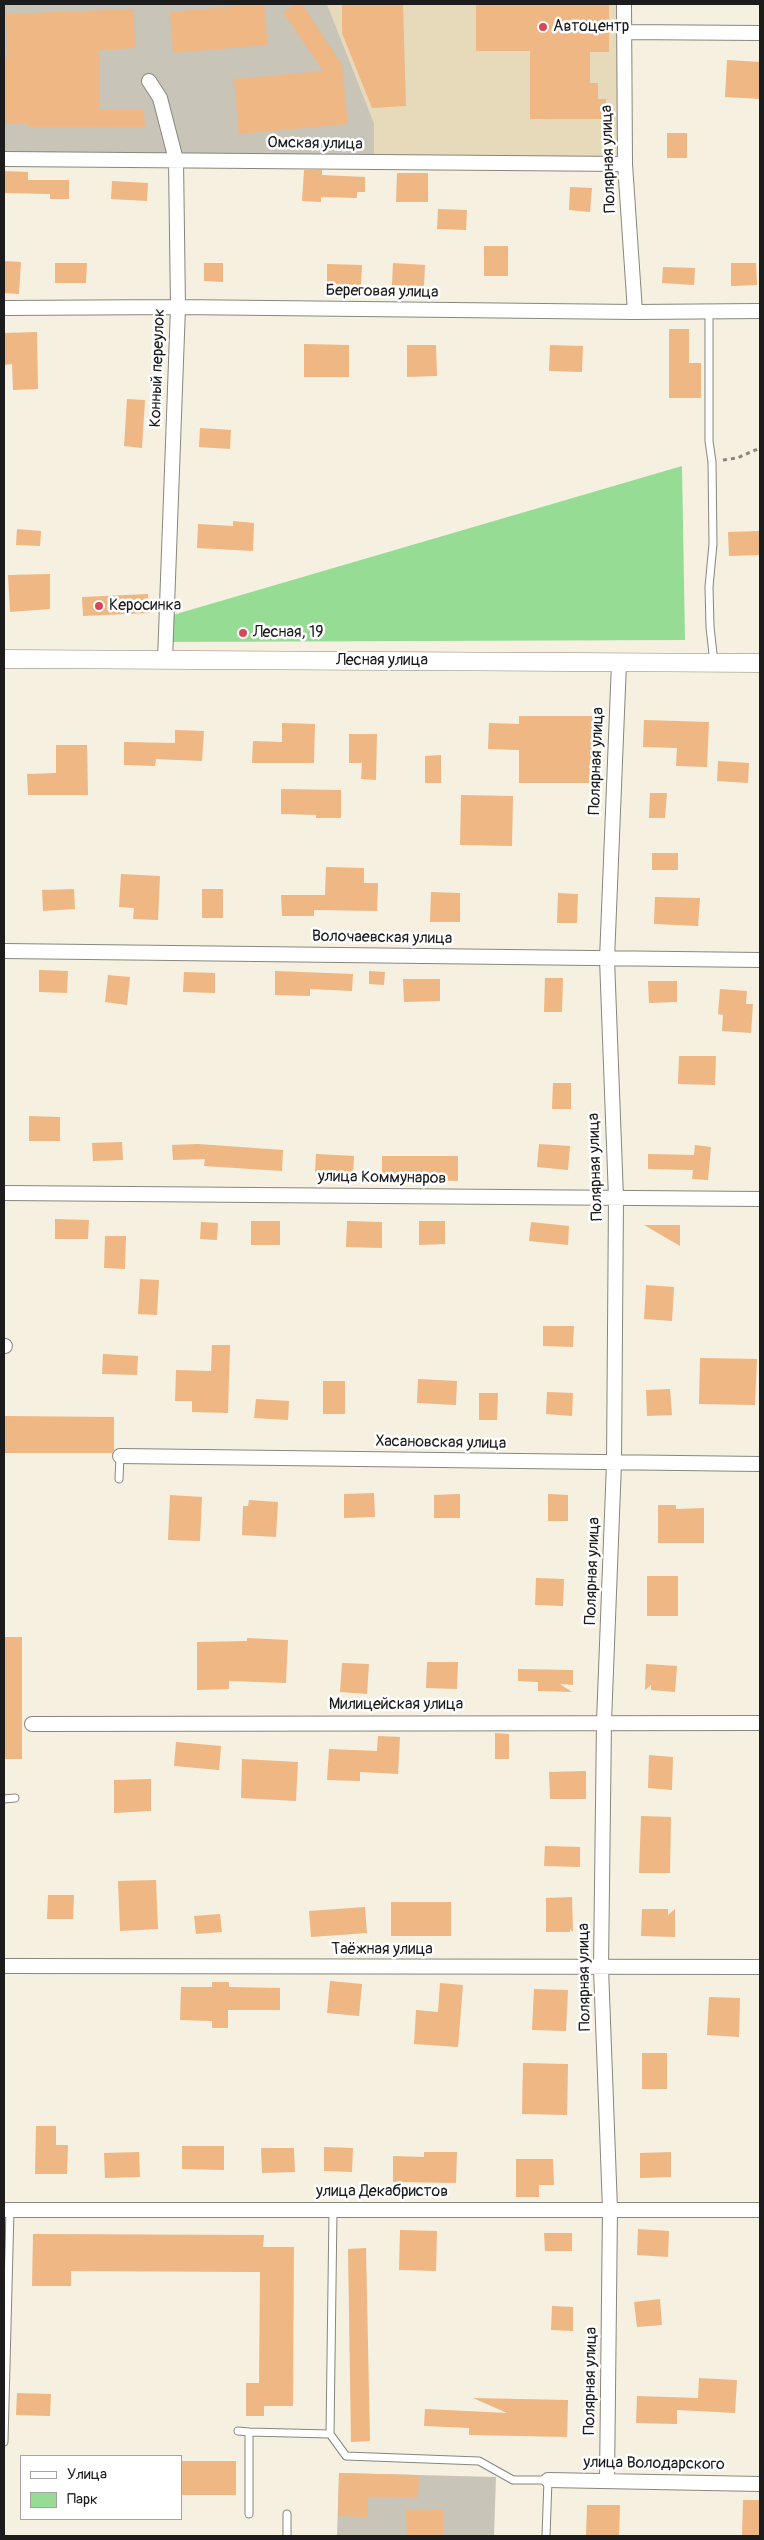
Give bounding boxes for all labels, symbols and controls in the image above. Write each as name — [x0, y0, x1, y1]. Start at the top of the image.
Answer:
place label: Автоцентр — [553, 17, 629, 37]
marker: Автоцентр — [537, 21, 549, 33]
street label: Полярная улица — [598, 105, 620, 213]
street label: Омская улица — [267, 134, 363, 154]
street label: Береговая улица — [325, 281, 439, 303]
street label: Конный переулок — [146, 308, 170, 428]
place label: Керосинка — [109, 596, 181, 616]
marker: Керосинка — [93, 600, 105, 612]
place label: Лесная, 19 — [253, 623, 324, 643]
marker: Лесная, 19 — [237, 627, 249, 639]
street label: Лесная улица — [336, 651, 428, 671]
street label: Полярная улица — [586, 707, 608, 815]
street label: Волочаевская улица — [312, 927, 452, 949]
street label: Полярная улица — [585, 1113, 607, 1221]
street label: улица Коммунаров — [318, 1167, 446, 1189]
street label: Хасановская улица — [375, 1432, 507, 1454]
street label: Полярная улица — [582, 1517, 604, 1625]
street label: Милицейская улица — [329, 1695, 463, 1715]
street label: Полярная улица — [574, 1923, 596, 2031]
street label: Таёжная улица — [331, 1940, 433, 1960]
street label: улица Декабристов — [316, 2182, 448, 2202]
street label: Полярная улица — [580, 2327, 602, 2435]
street label: улица Володарского — [583, 2453, 725, 2475]
legend — [20, 2455, 182, 2520]
text: Улица — [67, 2465, 107, 2484]
text: Парк — [67, 2490, 98, 2509]

